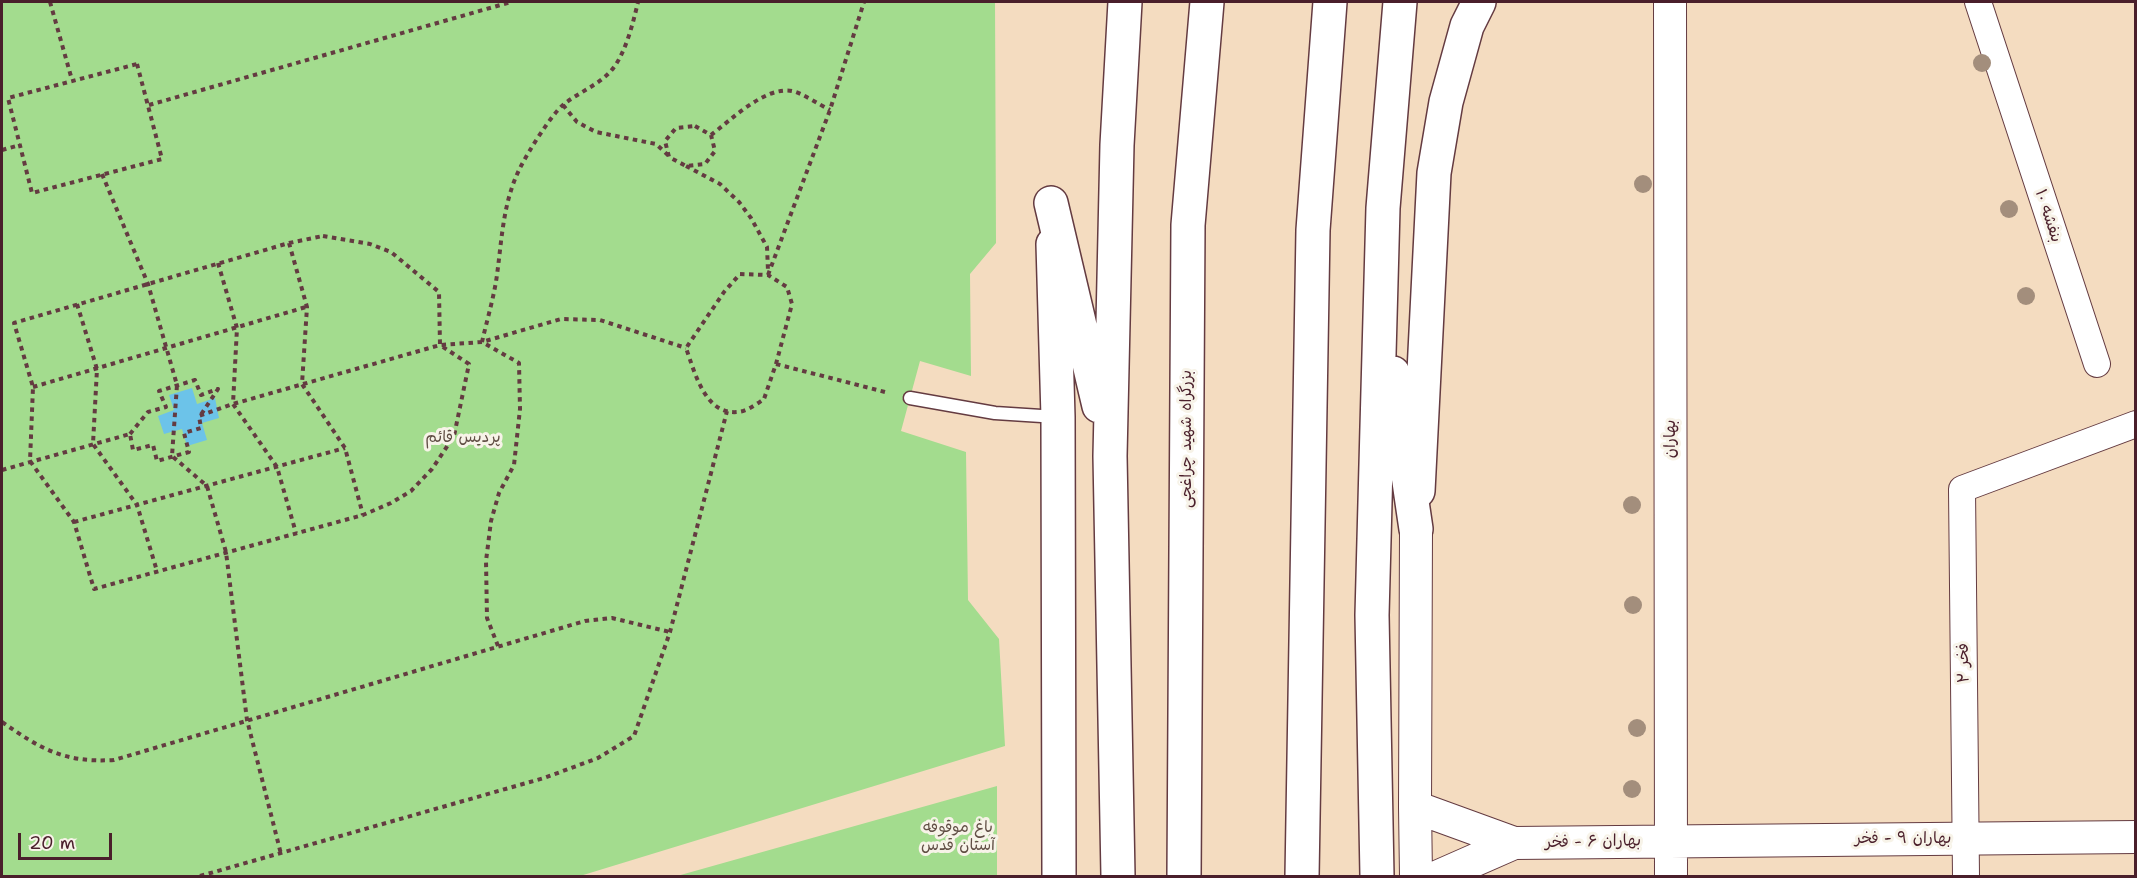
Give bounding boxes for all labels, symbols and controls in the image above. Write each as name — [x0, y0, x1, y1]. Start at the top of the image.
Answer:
street label: بنفشه ۱۰ — [2030, 187, 2066, 245]
street label: بزرگراه شهید چراغچی — [1177, 370, 1197, 508]
street label: بهاران — [1661, 420, 1681, 458]
park label: پردیس قائم — [425, 428, 501, 448]
street label: فخر ۲ — [1954, 643, 1974, 683]
park label: باغ موقوفه آستان قدس — [921, 818, 995, 856]
scale bar — [21, 821, 116, 859]
street label: بهاران ۹ - فخر — [1855, 829, 1951, 849]
text: 20 m — [29, 831, 75, 855]
street label: بهاران ۶ - فخر — [1545, 832, 1641, 852]

